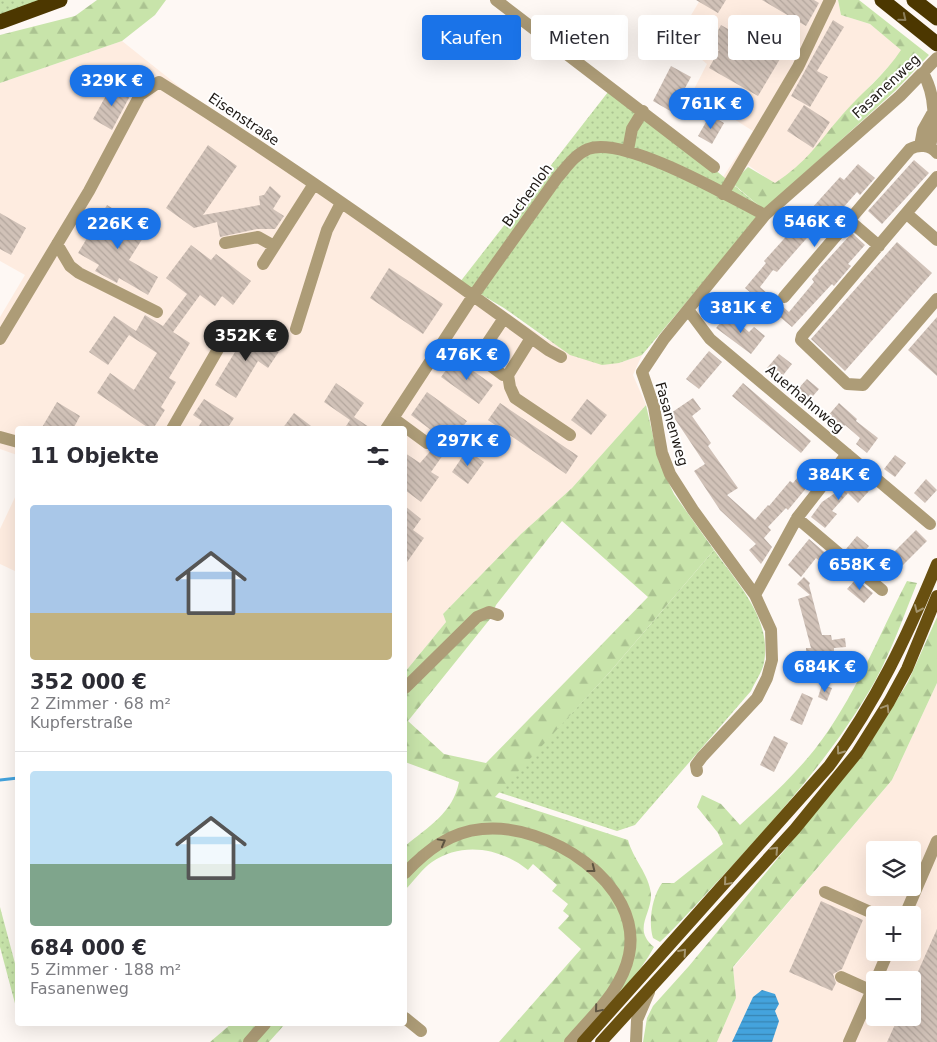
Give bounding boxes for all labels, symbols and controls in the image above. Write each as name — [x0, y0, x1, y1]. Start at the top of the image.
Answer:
one-way arrow — [898, 12, 907, 21]
chip: Kaufen — [422, 15, 521, 60]
chip: Mieten — [531, 15, 628, 60]
chip: Filter — [638, 15, 718, 60]
chip: Neu — [728, 15, 800, 60]
street label: Fasanenweg — [849, 51, 923, 121]
pin: 329K € — [71, 64, 153, 107]
text: 329K € — [81, 71, 143, 90]
pin: 761K € — [670, 88, 752, 130]
street label: Eisenstraße — [206, 89, 282, 149]
text: 761K € — [680, 94, 742, 113]
street label: Buchenloh — [499, 160, 555, 230]
pin: 546K € — [774, 206, 856, 248]
pin: 226K € — [77, 208, 159, 250]
text: 546K € — [784, 212, 846, 231]
text: 226K € — [87, 214, 149, 233]
pin: 381K € — [700, 292, 782, 334]
text: 381K € — [710, 298, 772, 317]
pin: 352K € — [205, 320, 287, 362]
text: 352K € — [215, 326, 277, 345]
pin: 476K € — [426, 338, 508, 381]
text: 476K € — [436, 345, 498, 364]
street label: Auerhahnweg — [763, 362, 847, 436]
street label: Fasanenweg — [652, 380, 692, 468]
pin: 297K € — [427, 424, 509, 467]
text: 297K € — [437, 431, 499, 450]
icon: filters — [364, 442, 392, 470]
text: 11 Objekte — [30, 444, 159, 468]
pin: 384K € — [798, 458, 880, 501]
text: 384K € — [808, 465, 870, 484]
icon: home — [166, 538, 256, 628]
pin: 658K € — [819, 548, 901, 591]
text: 658K € — [829, 555, 891, 574]
one-way arrow — [914, 604, 925, 613]
pin: 684K € — [784, 650, 866, 693]
text: 684K € — [794, 657, 856, 676]
text: 352 000 € — [30, 670, 147, 694]
text: 2 Zimmer · 68 m² — [30, 694, 171, 713]
one-way arrow — [879, 704, 889, 713]
text: Kupferstraße — [30, 713, 133, 732]
one-way arrow — [837, 745, 846, 755]
icon: home — [166, 803, 256, 893]
one-way arrow — [437, 838, 446, 848]
map controls — [866, 841, 921, 1026]
button: layers — [866, 841, 921, 896]
one-way arrow — [770, 846, 779, 855]
one-way arrow — [587, 864, 596, 873]
one-way arrow — [724, 877, 733, 886]
button: + — [866, 906, 921, 961]
text: 684 000 € — [30, 936, 147, 960]
one-way arrow — [677, 949, 686, 958]
text: 5 Zimmer · 188 m² — [30, 960, 181, 979]
button: − — [866, 971, 921, 1026]
text: Fasanenweg — [30, 979, 129, 998]
one-way arrow — [595, 1004, 604, 1013]

